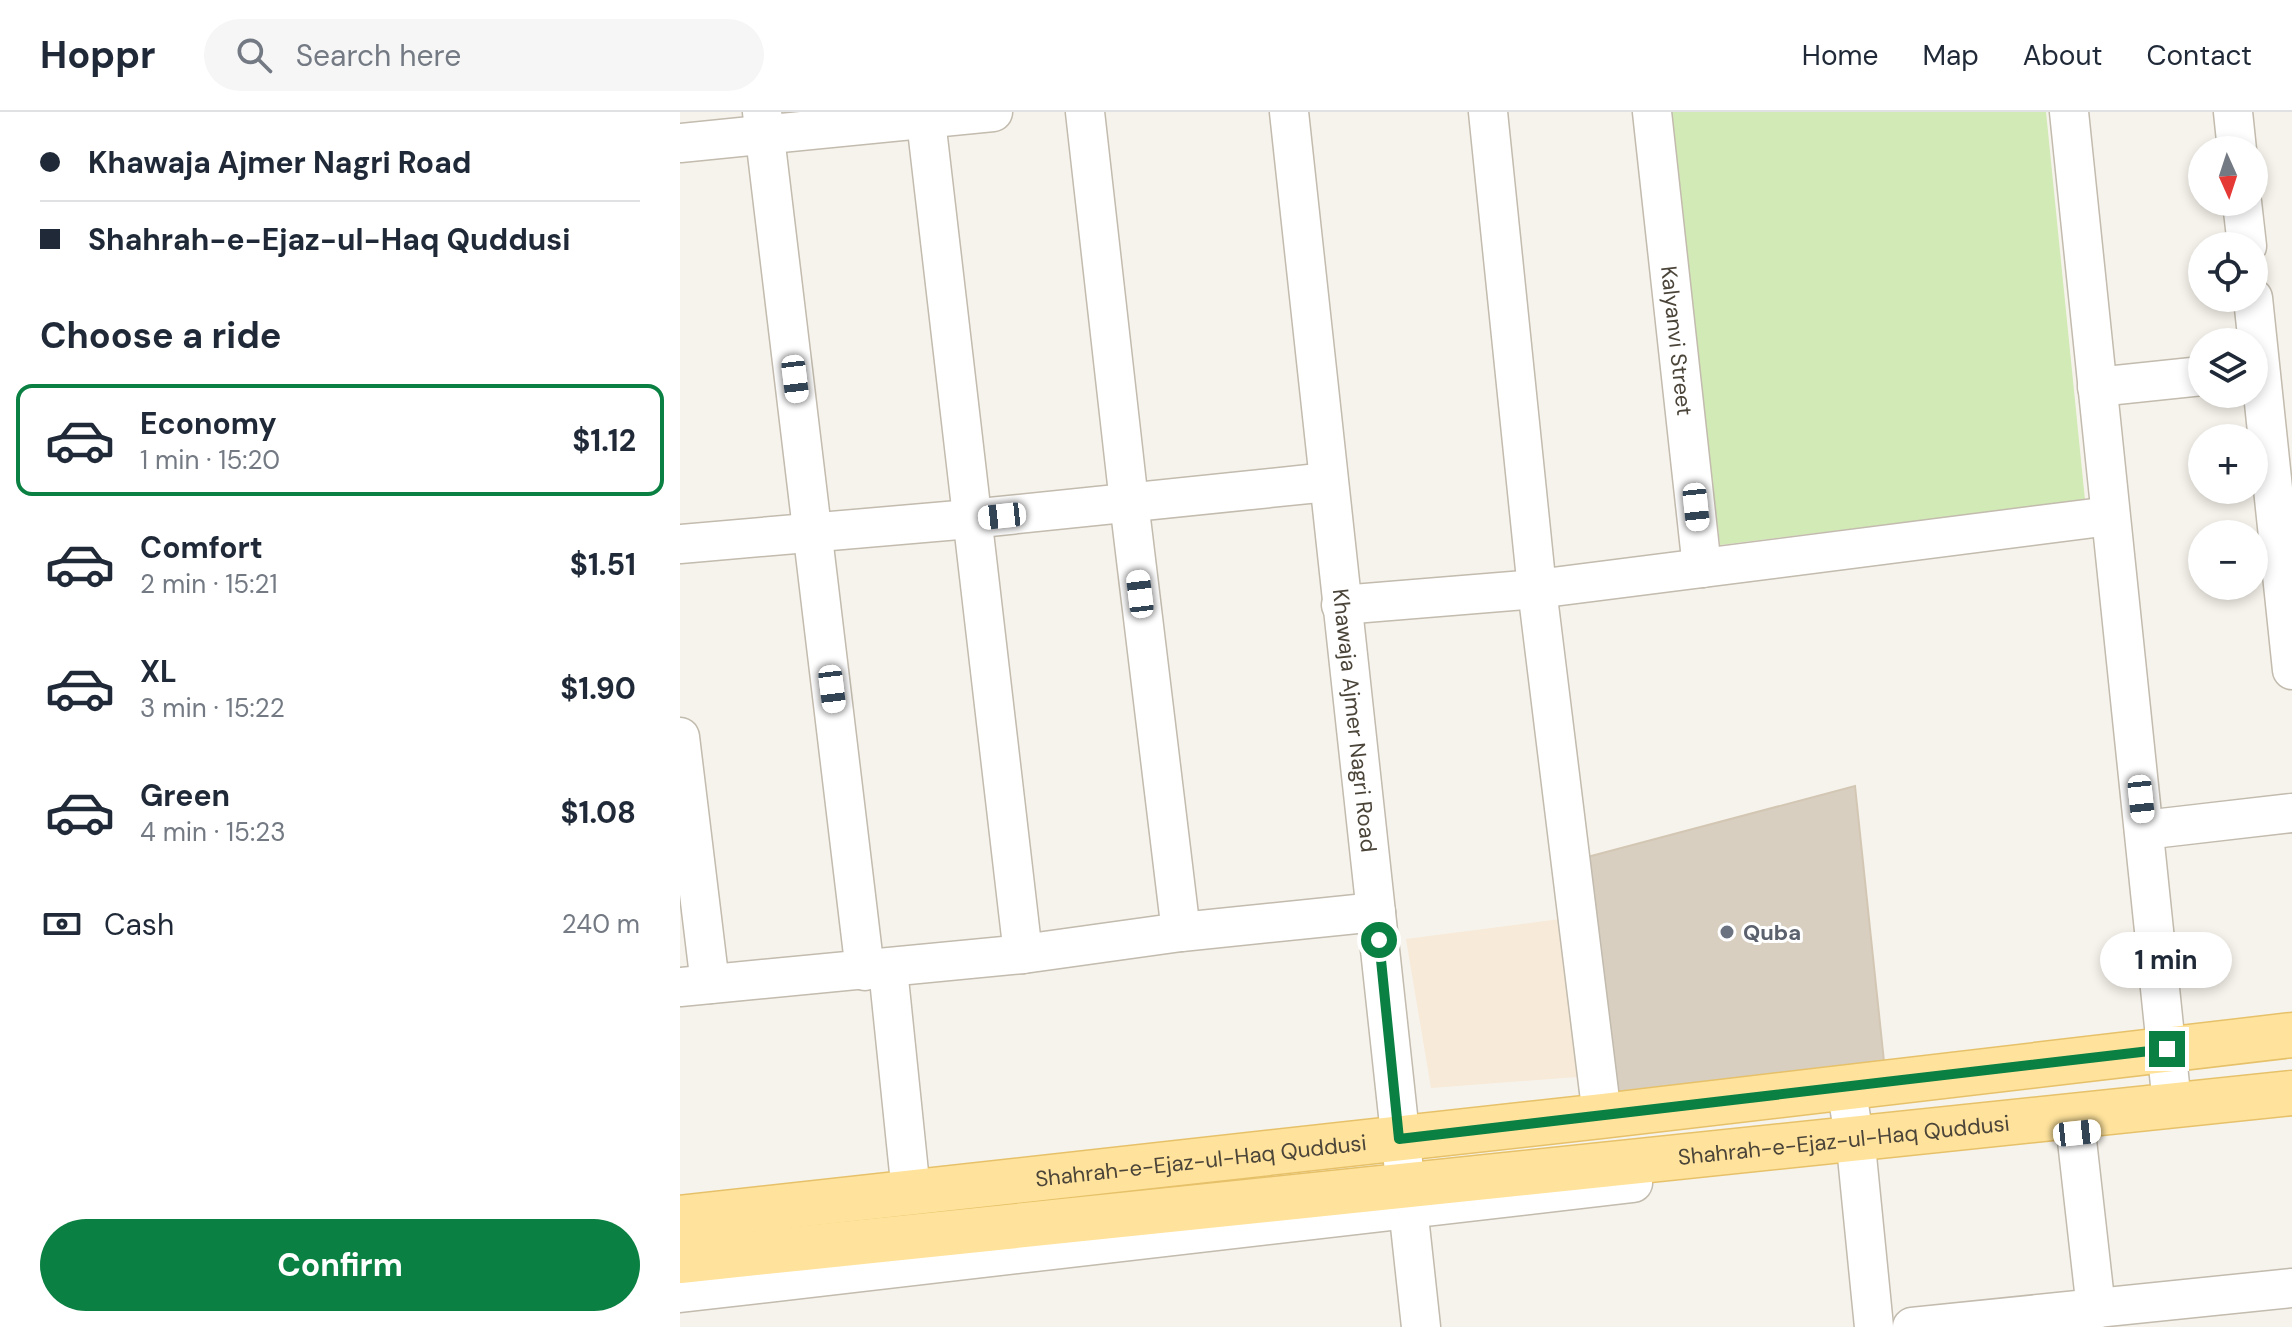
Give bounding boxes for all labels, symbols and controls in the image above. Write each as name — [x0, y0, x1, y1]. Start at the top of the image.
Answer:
search box — [204, 19, 764, 91]
text: Hoppr — [40, 30, 156, 80]
icon: search — [232, 33, 276, 77]
text: Search here — [296, 36, 461, 75]
text: Home — [1802, 37, 1878, 74]
text: Map — [1922, 37, 1979, 74]
text: About — [2023, 37, 2102, 74]
text: Contact — [2146, 37, 2252, 74]
north arrow — [2188, 136, 2268, 216]
map controls — [2188, 136, 2268, 600]
text: Khawaja Ajmer Nagri Road — [88, 143, 471, 182]
text: Shahrah-e-Ejaz-ul-Haq Quddusi — [88, 220, 571, 259]
button: locate — [2188, 232, 2268, 312]
street label: Kalyanvi Street — [1654, 264, 1700, 417]
text: Choose a ride — [40, 312, 281, 359]
button: layers — [2188, 328, 2268, 408]
car — [780, 354, 810, 404]
icon: car — [44, 404, 116, 476]
text: Economy — [140, 404, 277, 443]
text: $1.12 — [572, 421, 636, 460]
button: + — [2188, 424, 2268, 504]
text: 1 min · 15:20 — [140, 443, 280, 477]
car — [1682, 482, 1710, 532]
car — [977, 502, 1027, 530]
button: − — [2188, 520, 2268, 600]
icon: car — [44, 528, 116, 600]
text: Comfort — [140, 528, 263, 567]
text: $1.51 — [570, 545, 636, 584]
text: 2 min · 15:21 — [140, 567, 278, 601]
car — [1125, 569, 1155, 619]
street label: Khawaja Ajmer Nagri Road — [1326, 587, 1384, 854]
icon: car — [44, 652, 116, 724]
text: XL — [140, 652, 177, 691]
car — [817, 664, 847, 714]
text: $1.90 — [560, 669, 636, 708]
text: 3 min · 15:22 — [140, 691, 285, 725]
car — [2127, 774, 2155, 824]
icon: car — [44, 776, 116, 848]
text: Green — [140, 776, 230, 815]
text: $1.08 — [560, 793, 636, 832]
text: 4 min · 15:23 — [140, 815, 286, 849]
icon: cash — [40, 902, 84, 946]
text: Cash — [104, 905, 174, 944]
text: 240 m — [562, 907, 640, 941]
place label: Quba — [1743, 918, 1801, 947]
route start — [1361, 922, 1397, 958]
marker: Quba — [1718, 923, 1736, 941]
callout: 1 min — [2101, 933, 2233, 989]
text: 1 min — [2134, 943, 2198, 977]
route end — [2149, 1031, 2185, 1067]
street label: Shahrah-e-Ejaz-ul-Haq Quddusi — [1677, 1108, 2011, 1171]
car — [2052, 1119, 2102, 1147]
street label: Shahrah-e-Ejaz-ul-Haq Quddusi — [1034, 1128, 1368, 1193]
button: Confirm — [40, 1219, 640, 1311]

